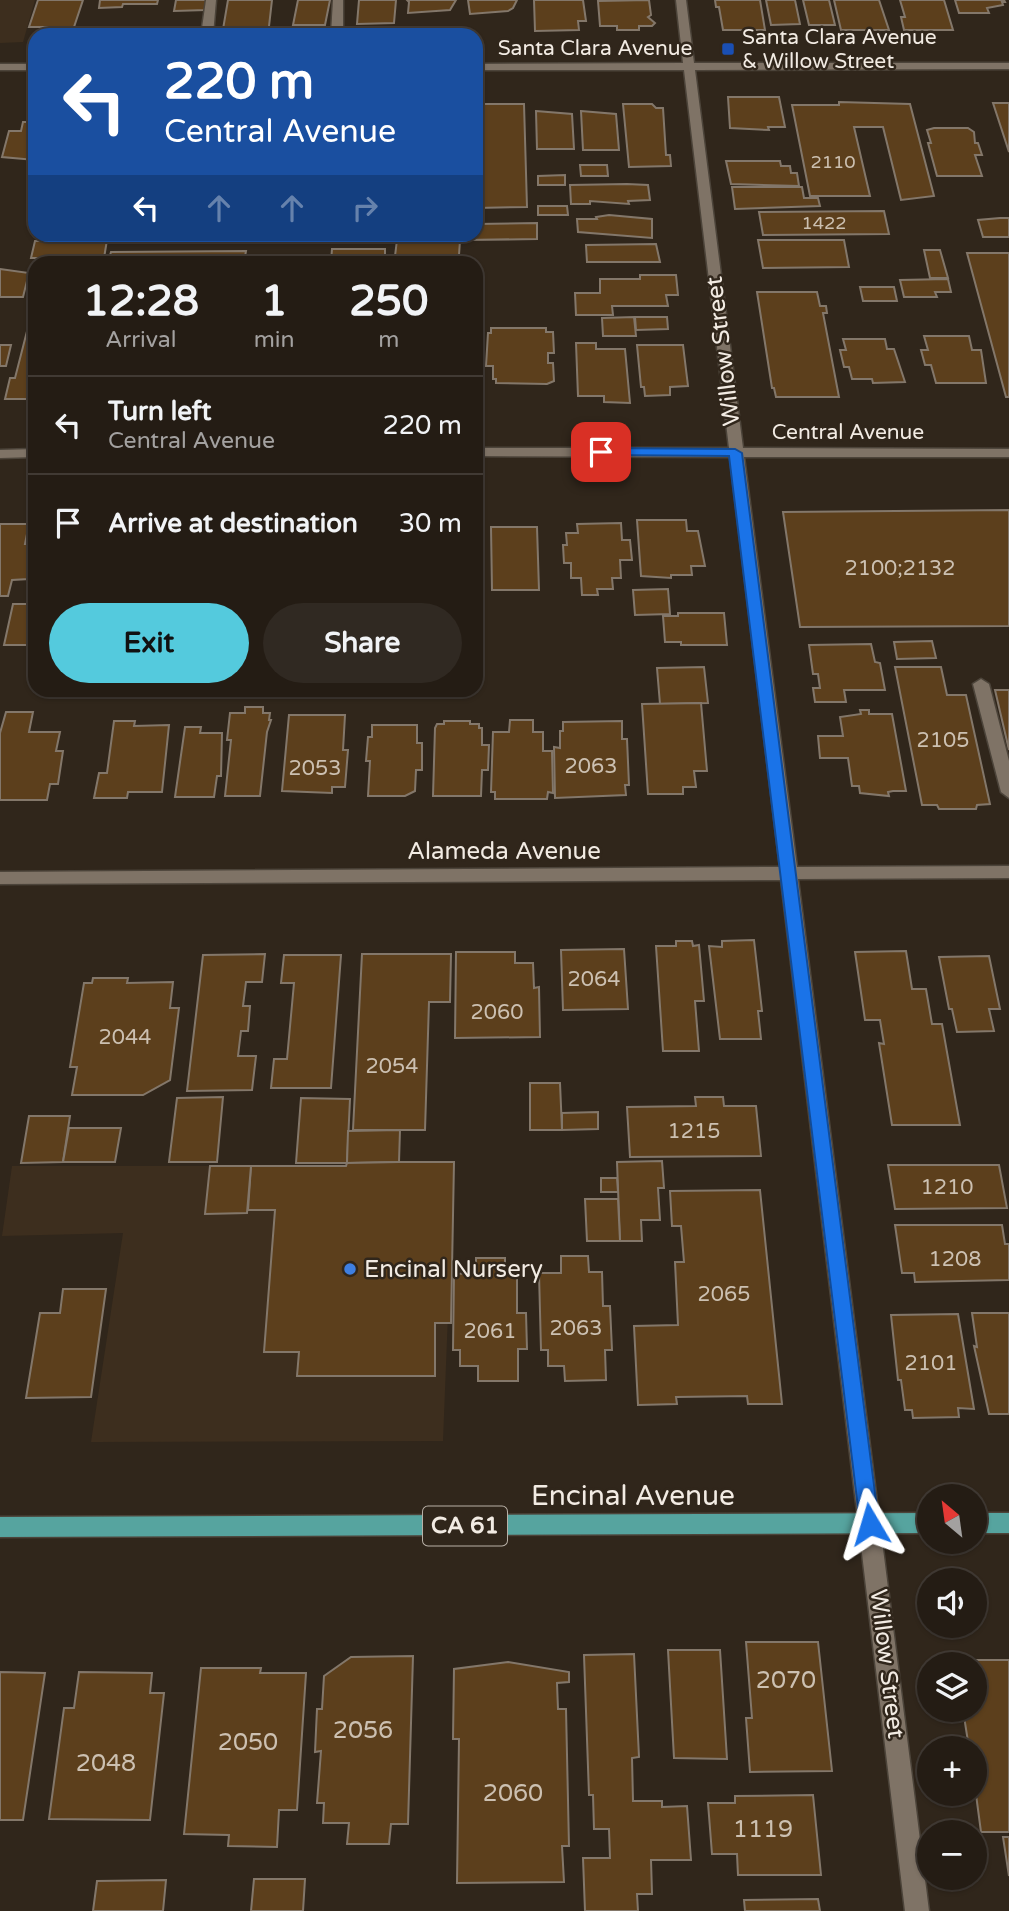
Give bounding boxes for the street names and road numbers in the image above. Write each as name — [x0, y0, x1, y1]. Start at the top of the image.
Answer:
street label: Santa Clara Avenue — [498, 36, 692, 61]
street label: Willow Street — [699, 275, 747, 427]
street label: Central Avenue — [772, 420, 924, 445]
street label: Alameda Avenue — [407, 837, 601, 866]
street label: Encinal Avenue — [531, 1479, 735, 1513]
road number: CA 61 — [423, 1506, 507, 1546]
street label: Willow Street — [863, 1588, 911, 1740]

